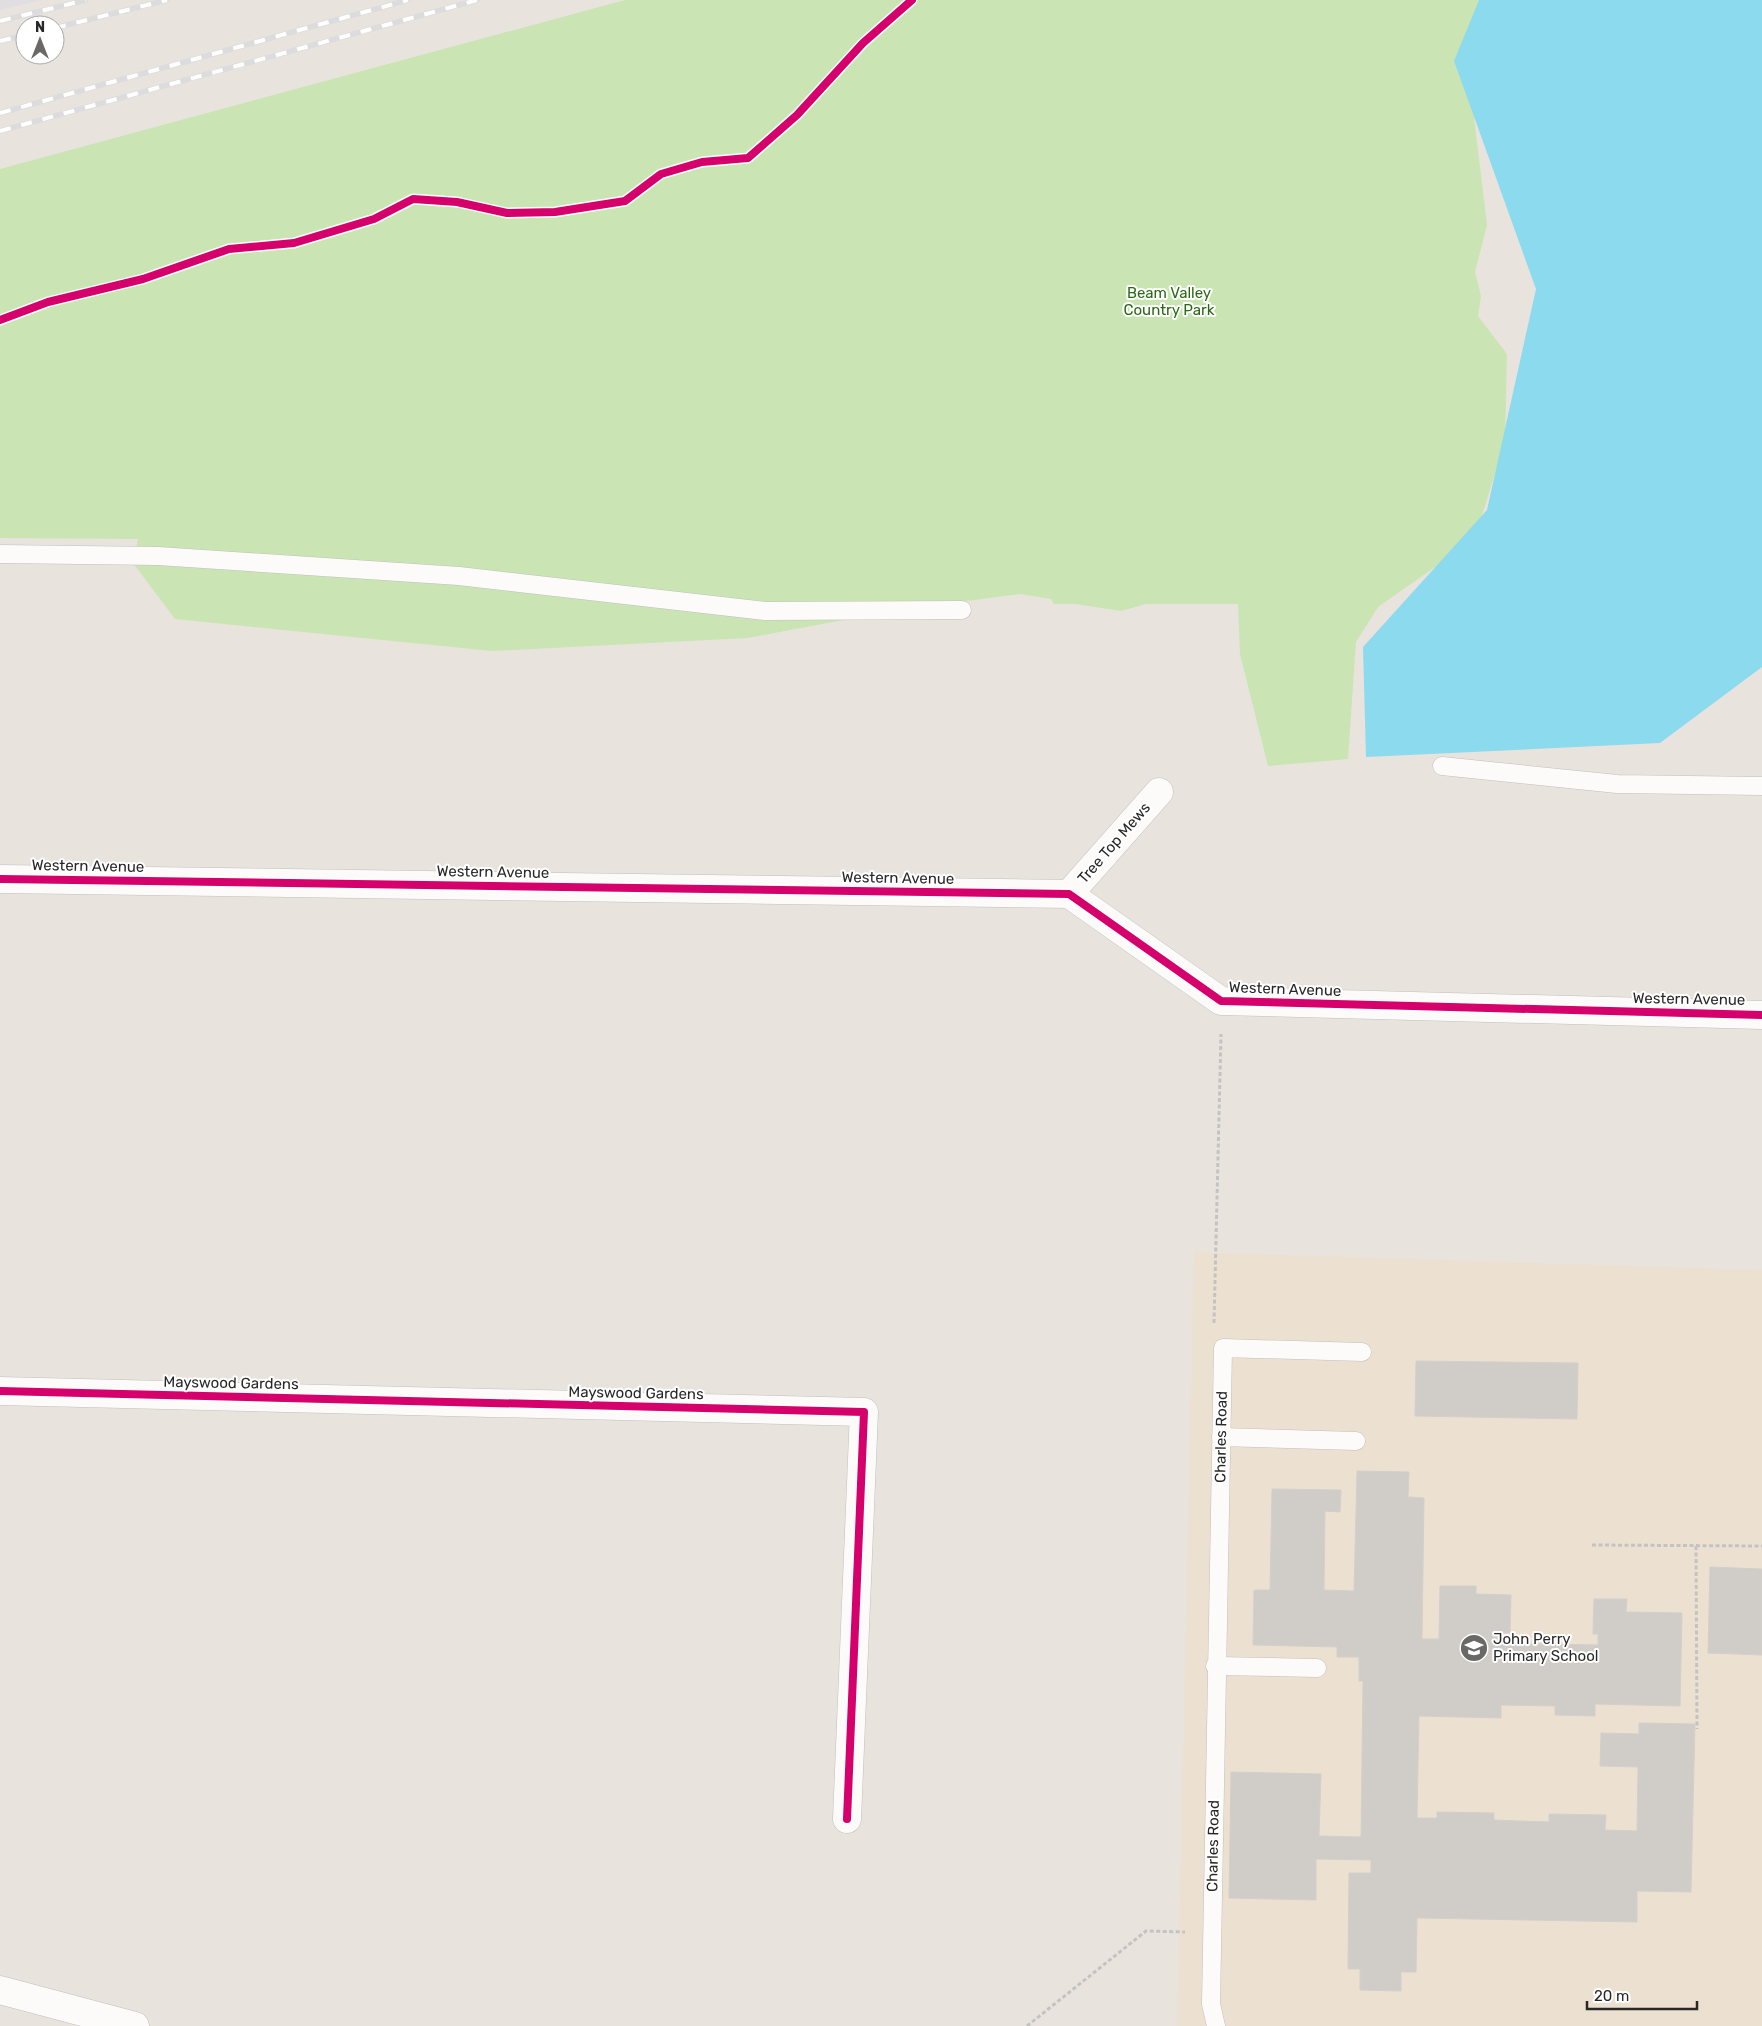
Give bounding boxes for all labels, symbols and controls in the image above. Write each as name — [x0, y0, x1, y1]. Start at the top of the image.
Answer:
north arrow — [15, 15, 65, 65]
text: N — [35, 19, 45, 36]
park label: Beam Valley Country Park — [1124, 284, 1215, 319]
street label: Tree Top Mews — [1074, 799, 1154, 887]
street label: Western Avenue — [32, 856, 144, 876]
street label: Western Avenue — [437, 862, 549, 882]
street label: Western Avenue — [842, 868, 954, 888]
street label: Western Avenue — [1228, 978, 1342, 1000]
street label: Western Avenue — [1633, 989, 1745, 1009]
street label: Mayswood Gardens — [163, 1373, 299, 1393]
street label: Mayswood Gardens — [568, 1383, 704, 1403]
street label: Charles Road — [1211, 1391, 1231, 1483]
place label: John Perry Primary School — [1493, 1630, 1598, 1665]
school or university icon: John Perry Primary School — [1459, 1633, 1489, 1663]
street label: Charles Road — [1203, 1800, 1223, 1892]
scale bar — [1587, 1978, 1697, 2010]
text: 20 m — [1594, 1987, 1629, 2005]

